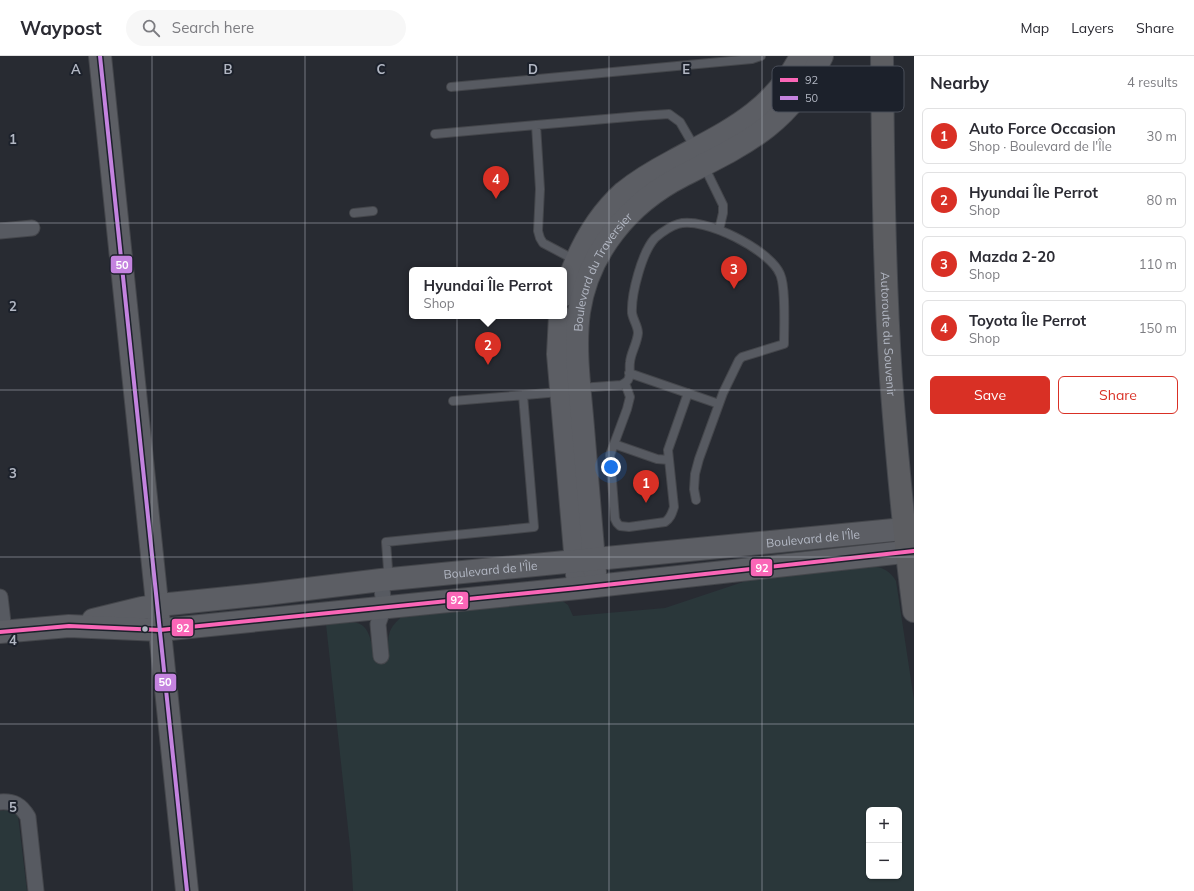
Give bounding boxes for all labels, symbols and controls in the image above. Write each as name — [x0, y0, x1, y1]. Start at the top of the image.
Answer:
search box — [126, 10, 406, 46]
text: Waypost — [20, 16, 102, 40]
icon: search — [140, 17, 162, 39]
text: Search here — [172, 18, 254, 37]
text: Map — [1020, 19, 1049, 37]
text: Layers — [1071, 19, 1114, 37]
text: Share — [1136, 19, 1174, 37]
text: A — [71, 61, 81, 77]
text: B — [224, 61, 233, 77]
text: C — [377, 61, 386, 77]
text: D — [528, 61, 538, 77]
text: E — [682, 61, 690, 77]
legend — [772, 66, 904, 112]
text: Nearby — [930, 72, 989, 93]
text: 92 — [805, 73, 819, 87]
text: 4 results — [1127, 74, 1178, 90]
text: 50 — [805, 91, 819, 105]
text: Auto Force Occasion — [969, 119, 1116, 138]
text: 1 — [940, 128, 948, 144]
text: 30 m — [1147, 128, 1177, 144]
text: 1 — [9, 131, 17, 147]
text: Shop · Boulevard de l'Île — [969, 138, 1112, 154]
pin: 4 — [483, 166, 509, 199]
text: Hyundai Île Perrot — [969, 183, 1098, 202]
text: 2 — [940, 192, 948, 208]
text: 80 m — [1147, 192, 1177, 208]
text: Shop — [969, 202, 1000, 218]
street label: Boulevard du Traversier — [570, 208, 635, 332]
text: Mazda 2-20 — [969, 247, 1055, 266]
line badge: 50 — [110, 255, 133, 274]
pin: 3 — [721, 256, 747, 289]
text: 3 — [940, 256, 948, 272]
text: 110 m — [1139, 256, 1177, 272]
text: 50 — [115, 258, 129, 272]
text: Shop — [969, 266, 1000, 282]
popup — [409, 267, 567, 319]
street label: Autoroute du Souvenir — [878, 272, 900, 397]
text: Hyundai Île Perrot — [424, 276, 552, 295]
text: Shop — [424, 295, 455, 311]
text: 2 — [9, 298, 17, 314]
text: Toyota Île Perrot — [969, 311, 1086, 330]
text: 4 — [940, 320, 948, 336]
text: 150 m — [1139, 320, 1177, 336]
text: Shop — [969, 330, 1000, 346]
pin: 2 — [475, 332, 501, 365]
button: Save — [930, 376, 1050, 414]
button: Share — [1058, 376, 1178, 414]
your location — [601, 457, 621, 477]
text: 3 — [9, 465, 17, 481]
pin: 1 — [633, 470, 659, 503]
street label: Boulevard de l'Île — [765, 526, 860, 550]
street label: Boulevard de l'Île — [443, 557, 538, 581]
line badge: 92 — [750, 558, 773, 577]
text: 92 — [755, 561, 769, 575]
line badge: 92 — [446, 591, 469, 610]
text: 92 — [450, 593, 464, 607]
line badge: 92 — [171, 618, 194, 637]
text: 92 — [176, 621, 190, 635]
unlabelled marker — [140, 624, 150, 634]
text: 4 — [9, 632, 17, 648]
line badge: 50 — [154, 673, 177, 692]
text: 50 — [158, 675, 172, 689]
text: 5 — [9, 799, 17, 815]
map controls — [866, 807, 902, 879]
button: + — [866, 807, 902, 843]
button: − — [866, 843, 902, 879]

